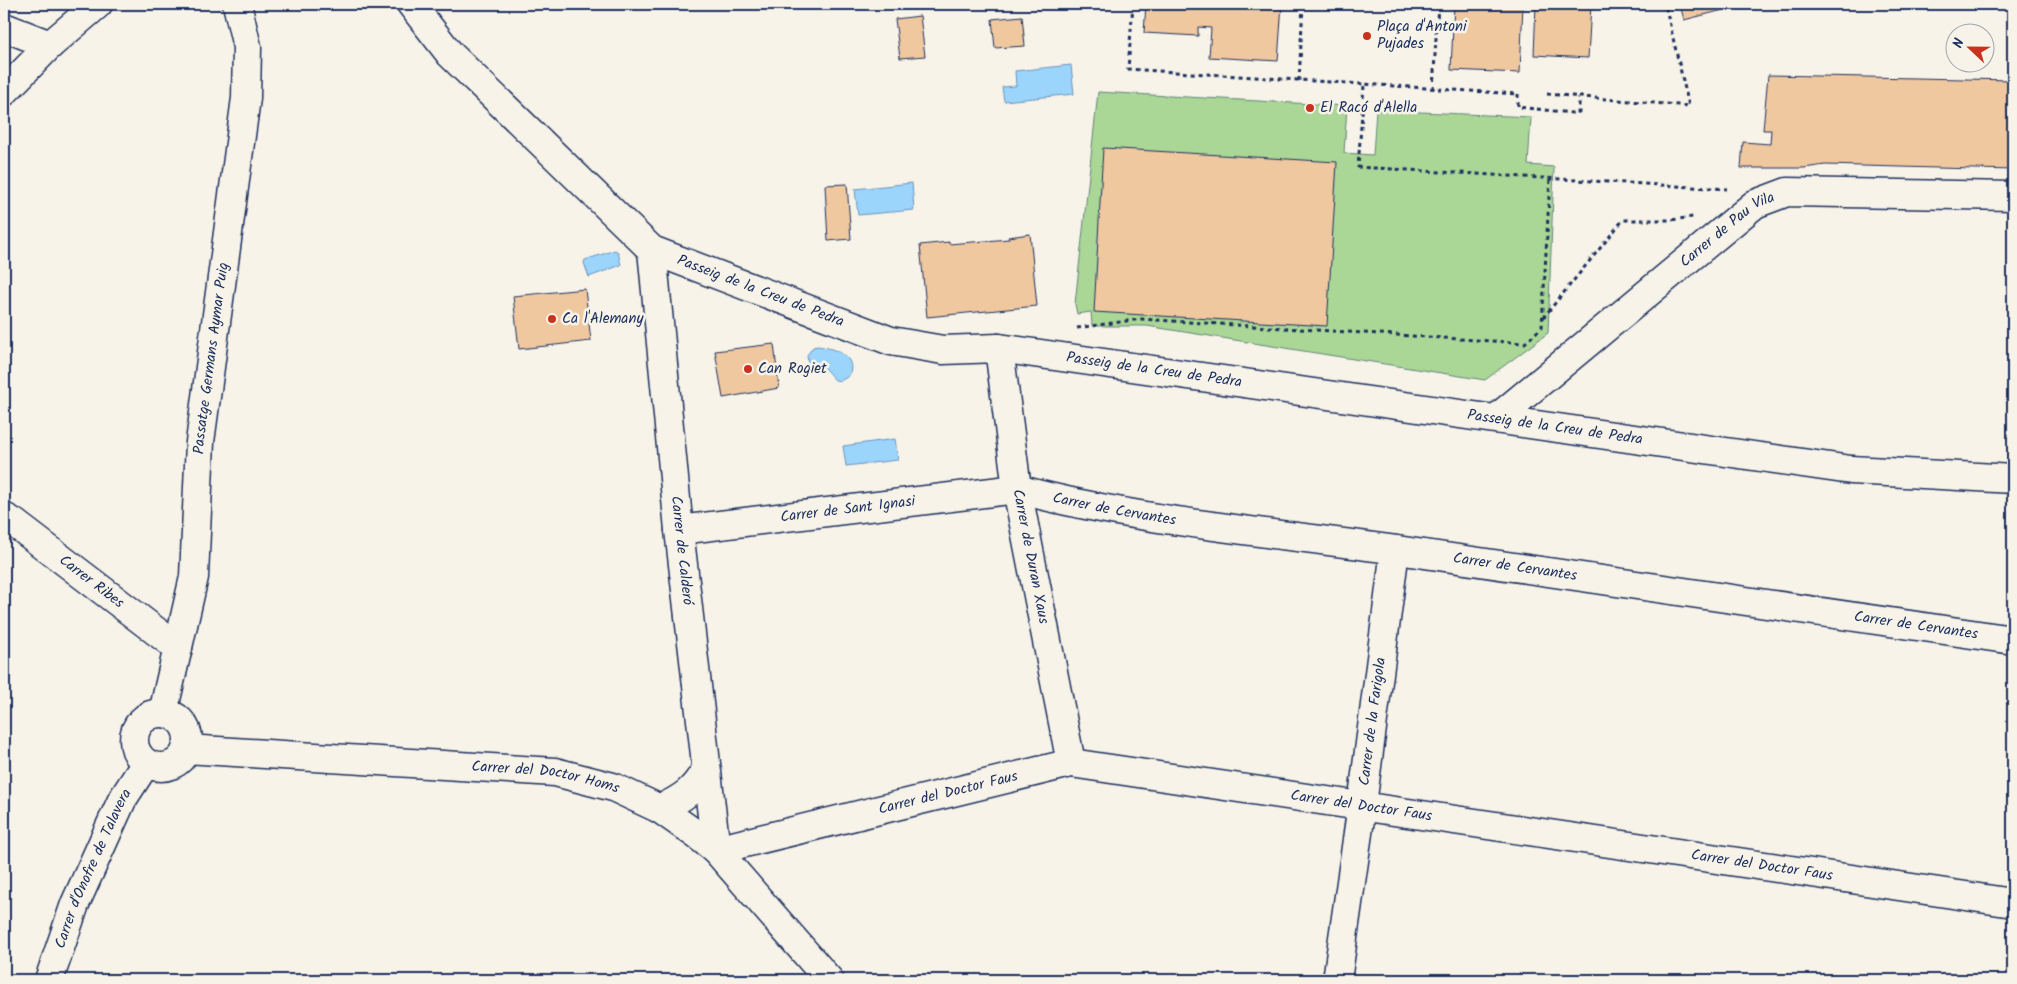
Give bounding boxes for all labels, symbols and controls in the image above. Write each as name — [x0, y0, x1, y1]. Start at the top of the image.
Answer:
place label: Plaça d'Antoni Pujades — [1377, 15, 1468, 56]
north arrow — [1944, 22, 1994, 72]
marker: Plaça d'Antoni Pujades — [1361, 30, 1373, 42]
text: N — [1947, 35, 1971, 52]
place label: El Racó d'Alella — [1320, 96, 1417, 120]
marker: El Racó d'Alella — [1304, 102, 1316, 114]
street label: Carrer de Pau Vila — [1675, 186, 1778, 274]
street label: Passeig de la Creu de Pedra — [673, 249, 848, 334]
street label: Passatge Germans Aymar Puig — [187, 261, 236, 455]
place label: Ca l'Alemany — [562, 307, 644, 331]
marker: Ca l'Alemany — [546, 313, 558, 325]
street label: Passeig de la Creu de Pedra — [1065, 346, 1243, 395]
place label: Can Rogiet — [758, 357, 827, 381]
marker: Can Rogiet — [742, 363, 754, 375]
street label: Passeig de la Creu de Pedra — [1466, 403, 1644, 452]
street label: Carrer de Cervantes — [1050, 486, 1178, 533]
street label: Carrer de Duran Xaus — [1005, 487, 1055, 627]
street label: Carrer de Sant Ignasi — [779, 489, 918, 530]
street label: Carrer de Calderó — [664, 495, 700, 608]
street label: Carrer de Cervantes — [1451, 546, 1579, 588]
street label: Carrer Ribes — [54, 549, 130, 615]
street label: Carrer de Cervantes — [1852, 605, 1980, 647]
street label: Carrer de la Farigola — [1353, 656, 1393, 787]
street label: Carrer del Doctor Homs — [471, 755, 624, 801]
street label: Carrer del Doctor Faus — [876, 764, 1021, 822]
street label: Carrer d'Onofre de Talavera — [49, 784, 138, 952]
street label: Carrer del Doctor Faus — [1289, 784, 1434, 829]
street label: Carrer del Doctor Faus — [1689, 843, 1835, 888]

